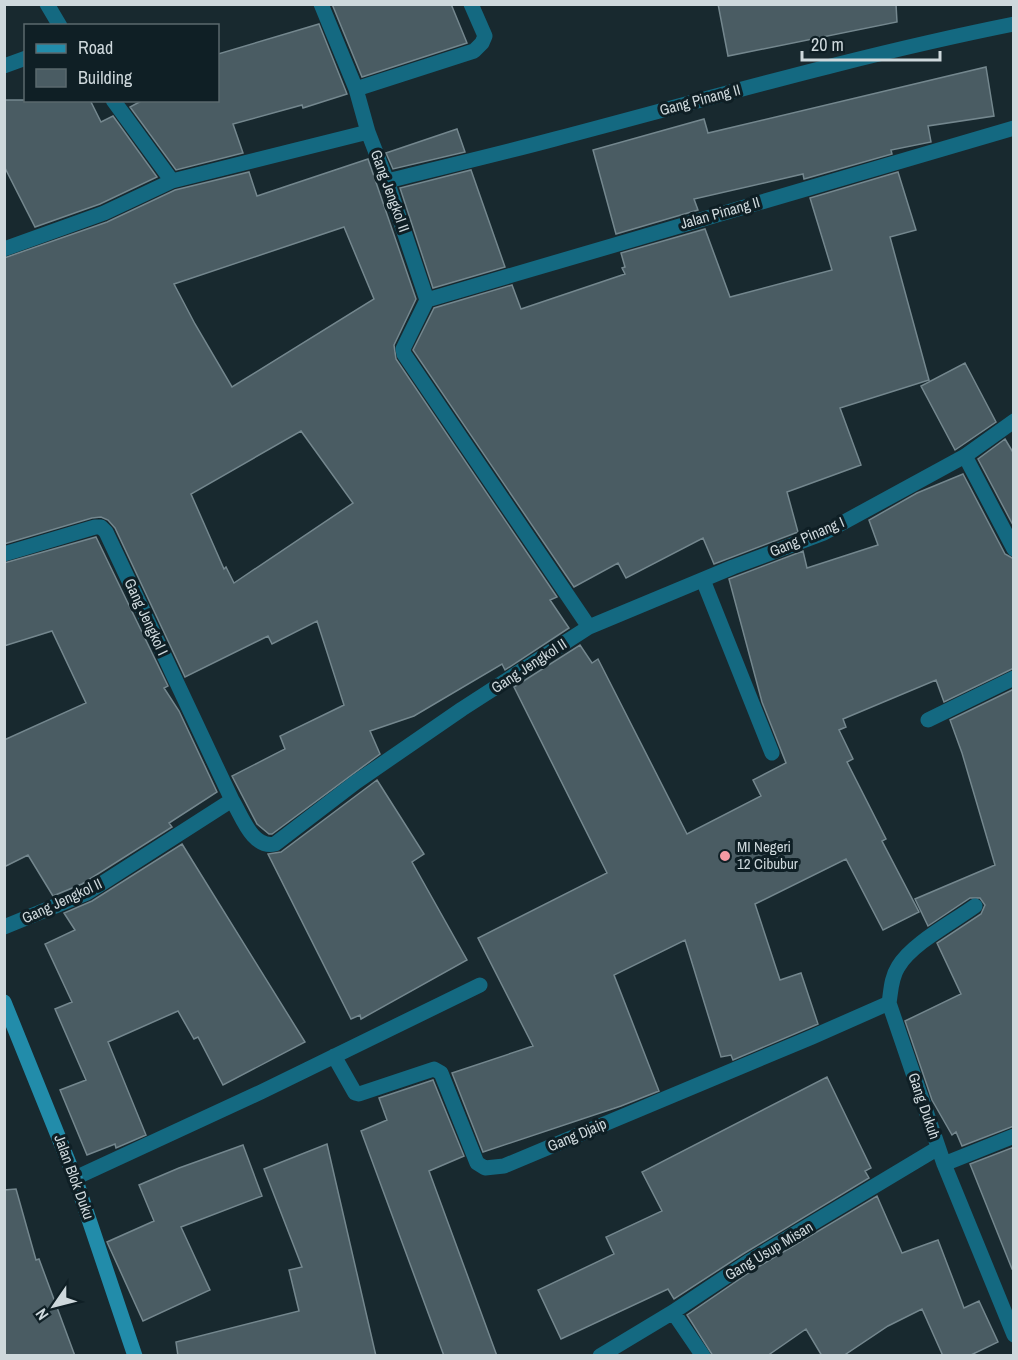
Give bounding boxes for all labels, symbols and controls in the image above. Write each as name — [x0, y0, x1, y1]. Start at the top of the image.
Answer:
legend — [24, 24, 219, 102]
scale bar — [802, 24, 940, 62]
text: 20 m — [811, 32, 844, 57]
text: Road — [78, 35, 113, 60]
text: Building — [78, 65, 133, 90]
street label: Gang Pinang II — [657, 79, 743, 120]
street label: Gang Jengkol II — [366, 147, 415, 235]
street label: Jalan Pinang II — [678, 191, 762, 234]
street label: Gang Pinang I — [766, 511, 847, 562]
street label: Gang Jengkol I — [119, 575, 173, 659]
street label: Gang Jengkol II — [487, 633, 571, 698]
place label: MI Negeri 12 Cibubur — [737, 836, 798, 874]
marker: MI Negeri 12 Cibubur — [718, 849, 732, 863]
street label: Gang Jengkol II — [18, 873, 105, 928]
street label: Gang Dukuh — [903, 1070, 946, 1142]
street label: Gang Djaip — [544, 1113, 610, 1156]
street label: Jalan Blok Duku — [49, 1131, 100, 1222]
street label: Gang Usup Misan — [721, 1216, 817, 1285]
north arrow — [24, 1276, 84, 1336]
text: N — [30, 1304, 53, 1325]

